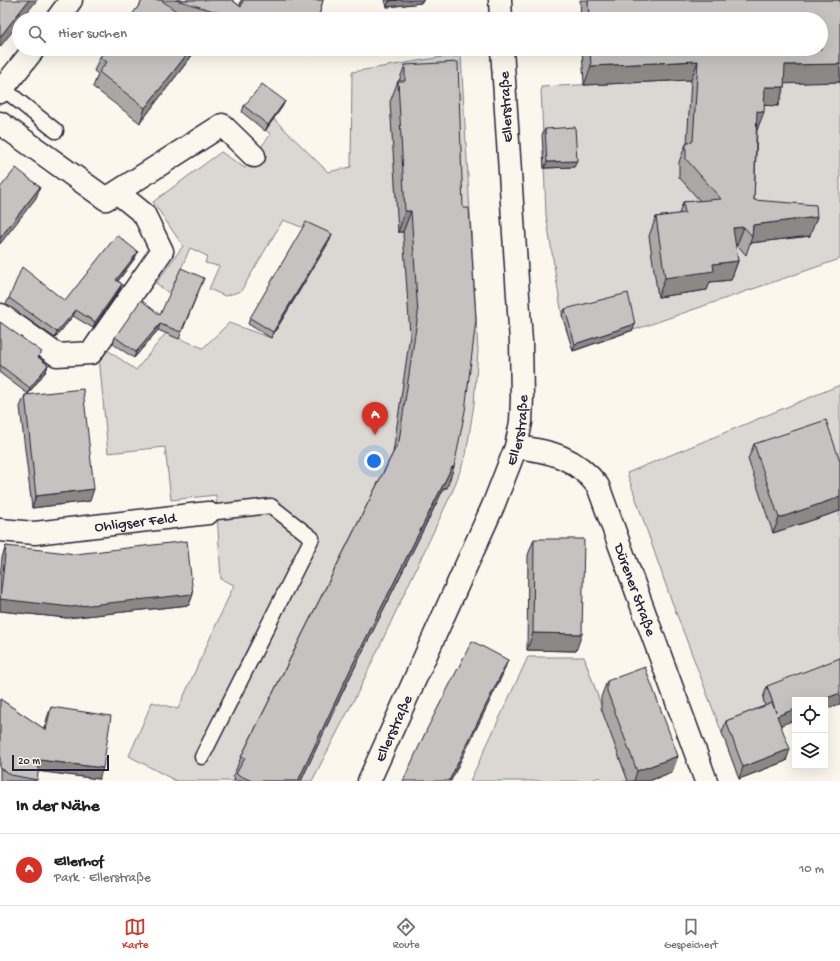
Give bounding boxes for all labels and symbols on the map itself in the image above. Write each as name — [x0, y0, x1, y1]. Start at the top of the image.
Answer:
street label: Ellerstraße — [496, 71, 518, 143]
street label: Ellerstraße — [503, 394, 533, 468]
pin: A — [362, 402, 388, 435]
your location — [364, 451, 384, 471]
street label: Ohligser Feld — [94, 510, 178, 537]
street label: Dürener Straße — [608, 540, 659, 639]
street label: Ellerstraße — [372, 693, 418, 765]
scale bar — [12, 753, 109, 772]

